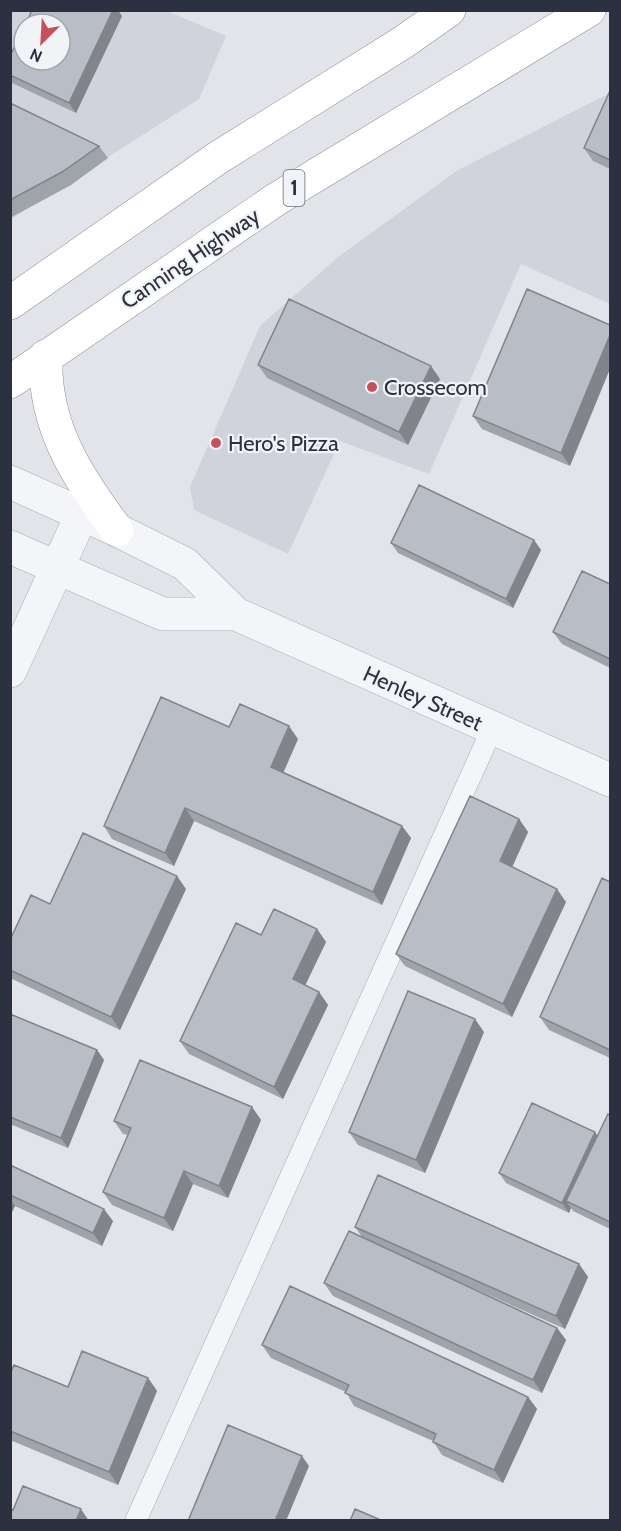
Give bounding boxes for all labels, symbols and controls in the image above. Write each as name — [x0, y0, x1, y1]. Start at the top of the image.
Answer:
north arrow — [12, 12, 72, 72]
text: N — [27, 44, 45, 66]
road number: 1 — [284, 170, 304, 206]
street label: Canning Highway — [116, 202, 265, 315]
place label: Crossecom — [384, 374, 487, 401]
marker: Crossecom — [365, 380, 379, 394]
place label: Hero's Pizza — [228, 430, 339, 457]
marker: Hero's Pizza — [209, 436, 223, 450]
street label: Henley Street — [359, 660, 487, 737]

